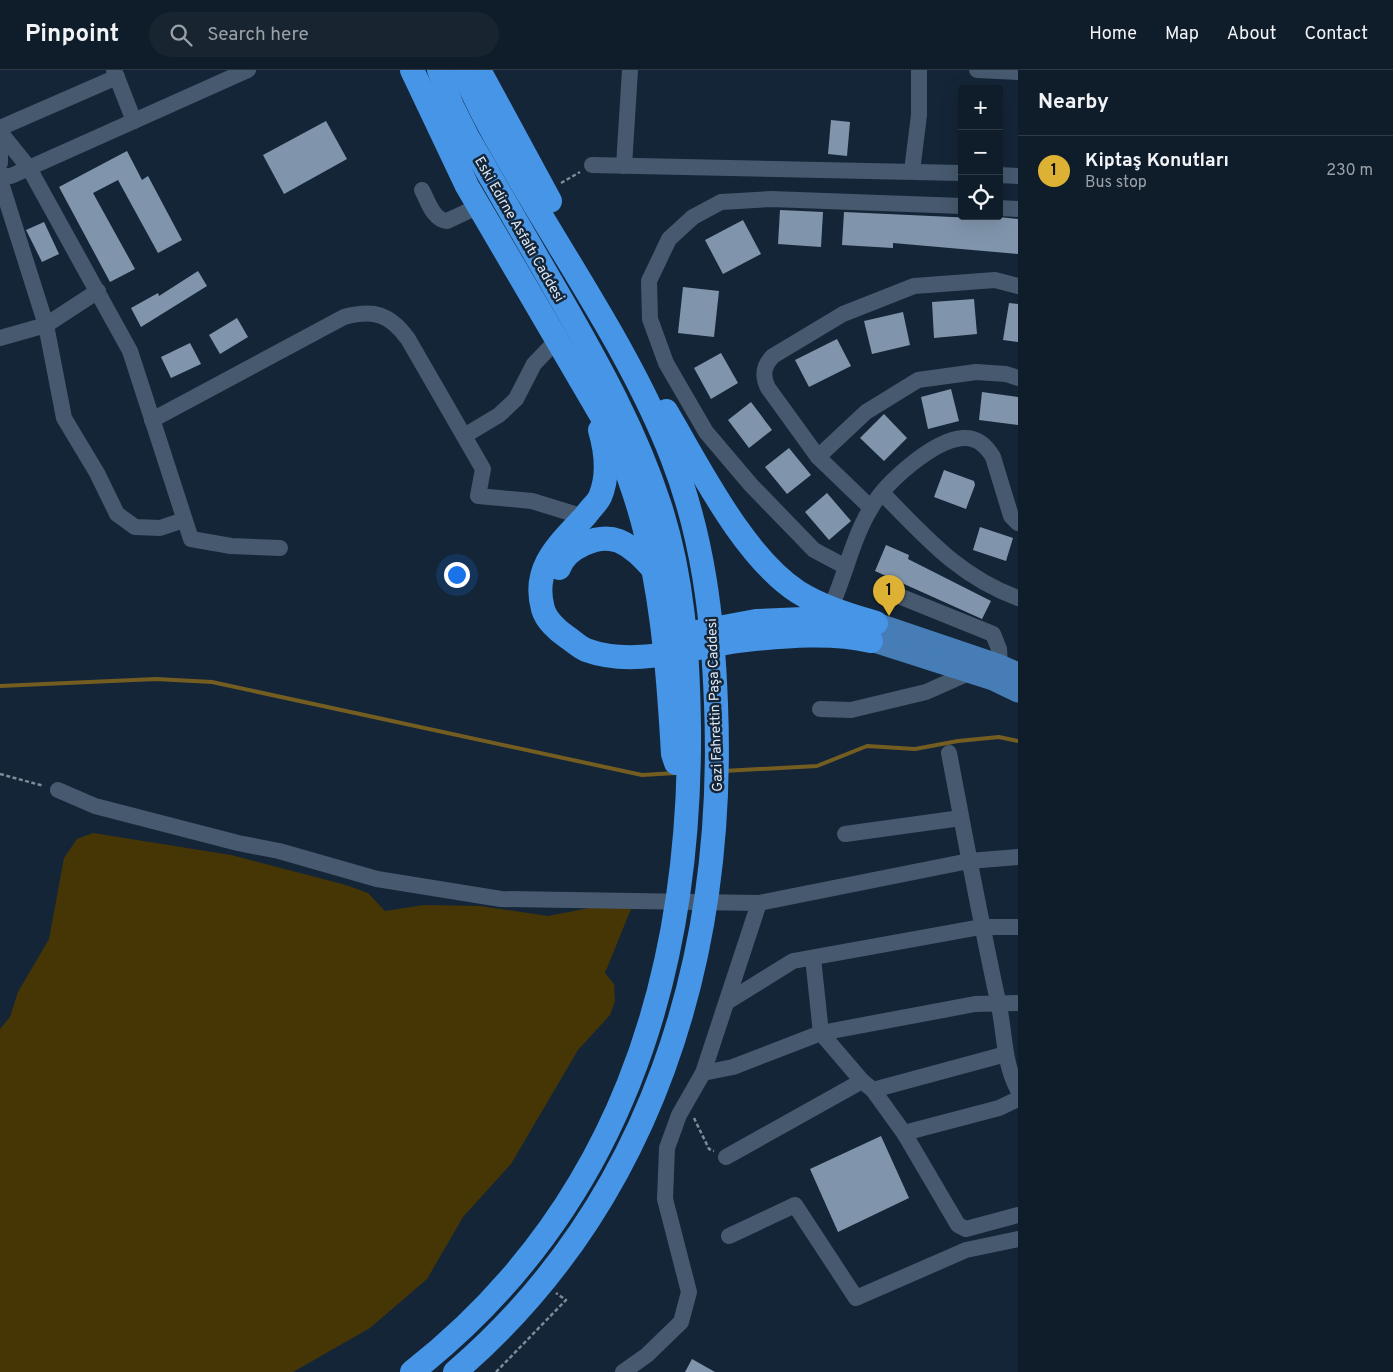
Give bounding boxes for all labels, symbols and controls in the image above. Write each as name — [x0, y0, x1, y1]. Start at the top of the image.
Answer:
search box — [149, 12, 499, 57]
text: Pinpoint — [25, 20, 119, 50]
icon: search — [167, 21, 195, 49]
text: Search here — [207, 23, 309, 47]
text: Home — [1089, 23, 1137, 46]
text: Map — [1165, 23, 1199, 46]
text: About — [1227, 23, 1276, 46]
text: Contact — [1304, 23, 1368, 46]
map controls — [958, 85, 1003, 220]
button: + — [958, 85, 1003, 130]
text: Nearby — [1038, 89, 1109, 116]
button: − — [958, 130, 1003, 175]
text: Kiptaş Konutları — [1085, 149, 1229, 173]
street label: Eski Edirne Asfaltı Caddesi — [470, 154, 567, 305]
text: 1 — [1051, 161, 1057, 181]
text: 230 m — [1326, 161, 1373, 181]
text: Bus stop — [1085, 173, 1147, 193]
button: locate — [958, 175, 1003, 220]
your location — [444, 562, 470, 588]
pin: 1 — [873, 575, 905, 616]
street label: Gazi Fahrettin Paşa Caddesi — [704, 618, 727, 792]

